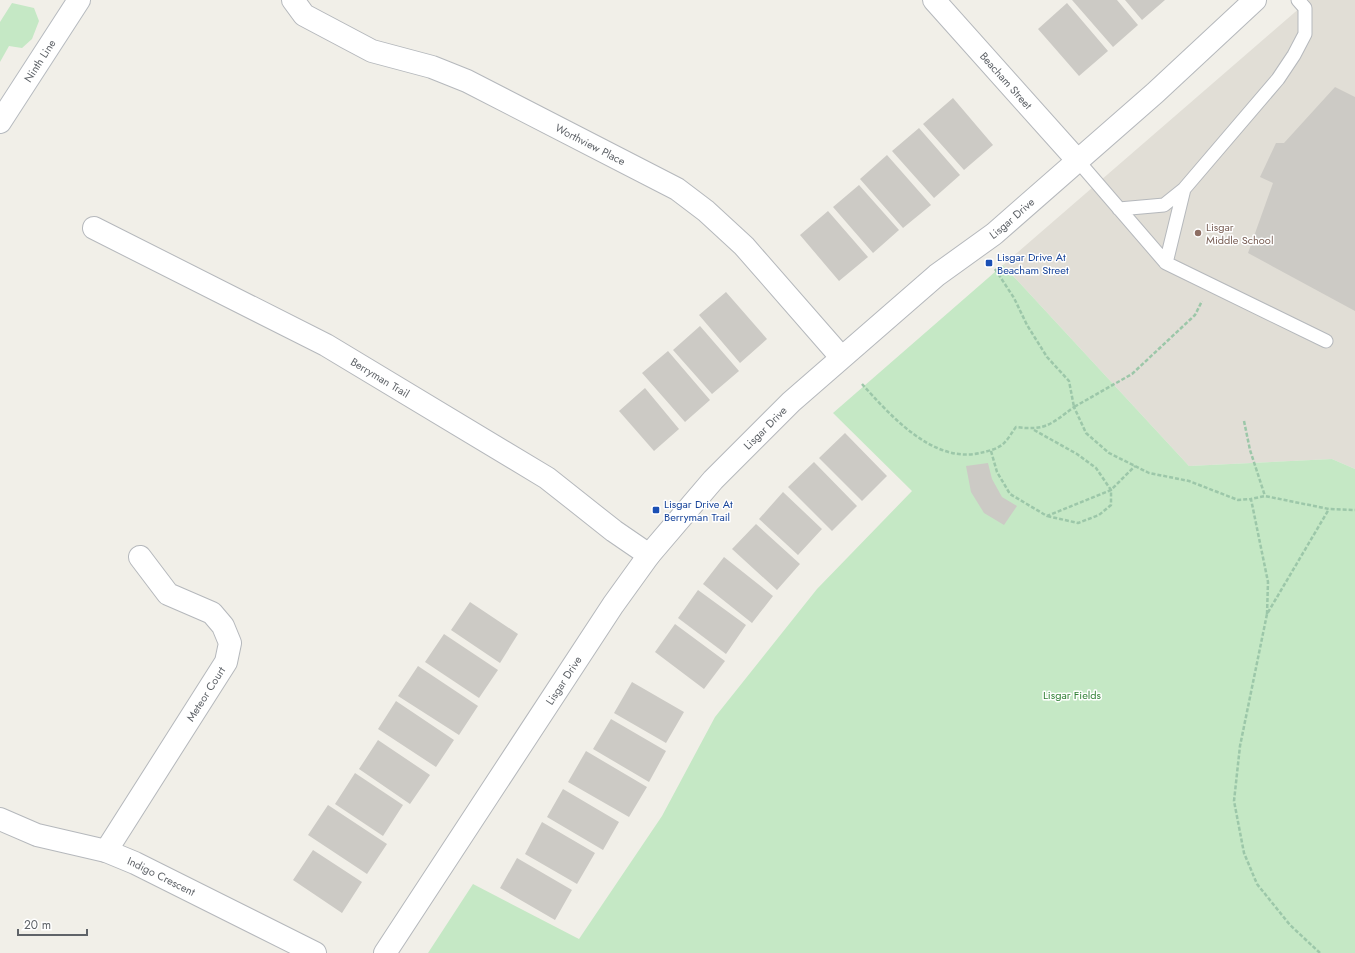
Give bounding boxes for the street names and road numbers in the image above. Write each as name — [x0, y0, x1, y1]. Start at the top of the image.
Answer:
street label: Ninth Line — [20, 36, 60, 85]
street label: Beacham Street — [976, 48, 1036, 113]
street label: Worthview Place — [552, 120, 629, 169]
street label: Lisgar Drive — [986, 194, 1038, 243]
street label: Berryman Trail — [348, 354, 413, 402]
street label: Lisgar Drive — [740, 402, 791, 453]
street label: Lisgar Drive — [542, 652, 586, 708]
street label: Meteor Court — [182, 663, 229, 724]
street label: Indigo Crescent — [125, 853, 198, 900]

